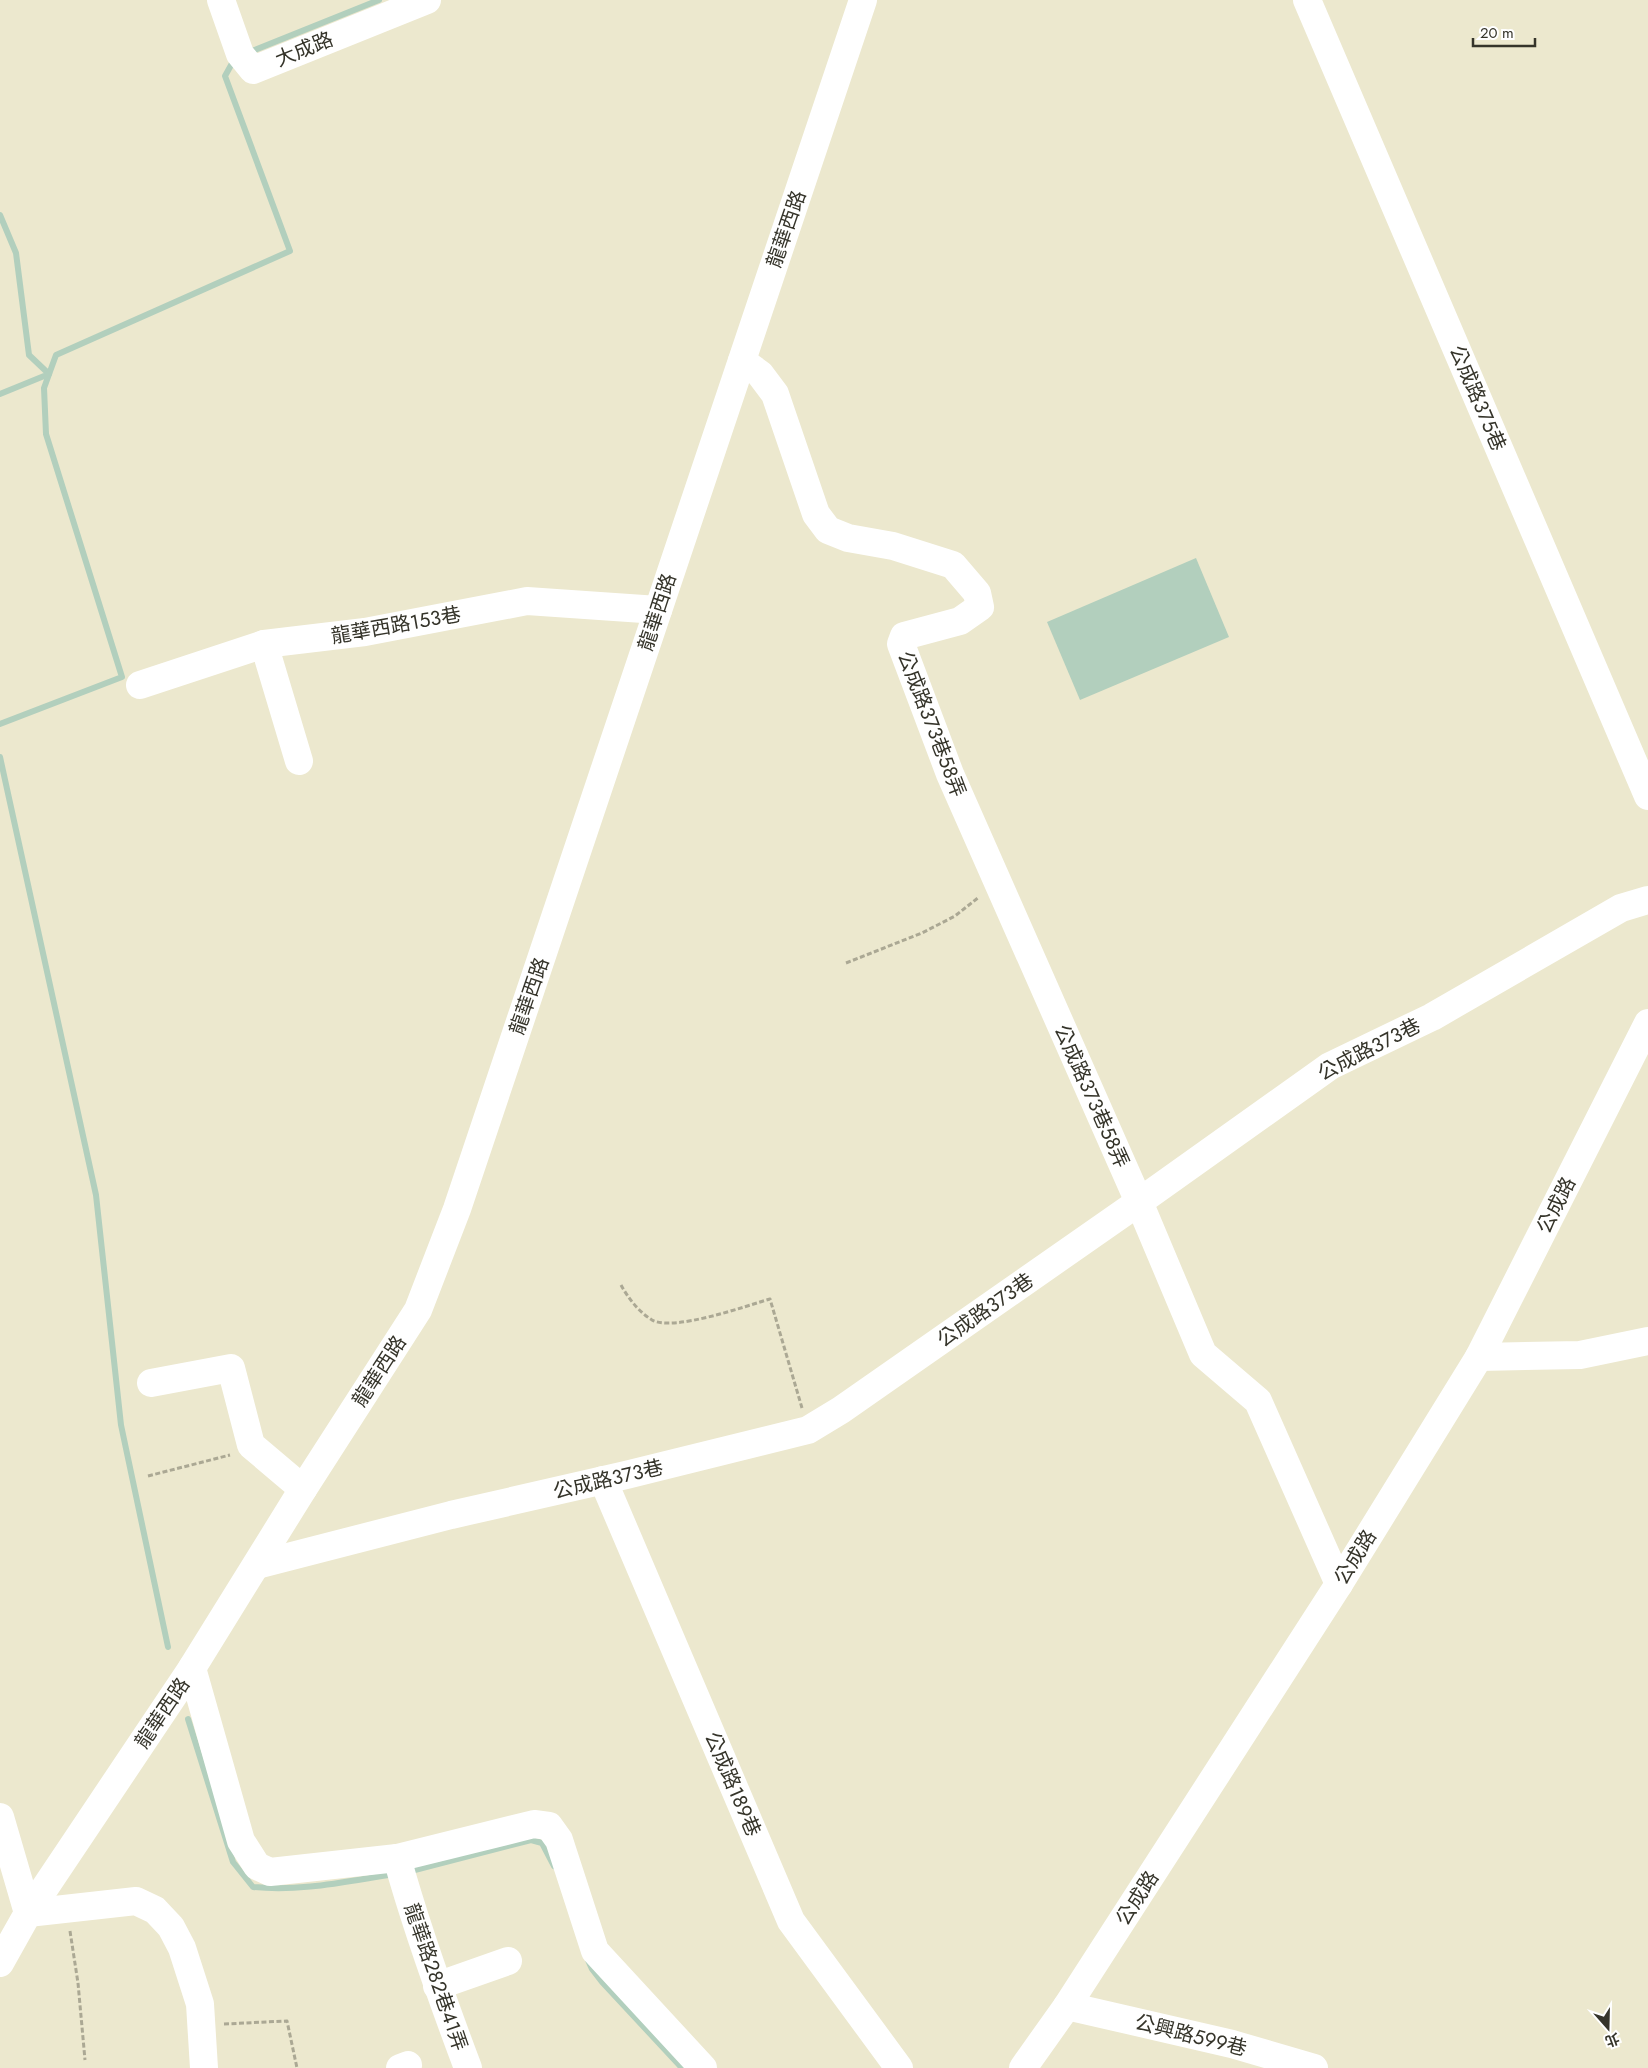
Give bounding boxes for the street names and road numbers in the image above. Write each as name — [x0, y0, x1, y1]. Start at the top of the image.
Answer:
street label: 大成路 — [271, 25, 337, 74]
street label: 龍華西路 — [760, 187, 813, 272]
street label: 公成路375巷 — [1442, 341, 1513, 456]
street label: 龍華西路 — [631, 570, 684, 655]
street label: 龍華西路153巷 — [329, 600, 463, 651]
street label: 公成路373巷58弄 — [890, 647, 973, 801]
street label: 龍華西路 — [503, 954, 556, 1039]
street label: 公成路373巷 — [1313, 1011, 1426, 1088]
street label: 公成路373巷58弄 — [1047, 1020, 1136, 1173]
street label: 公成路 — [1530, 1172, 1583, 1239]
street label: 公成路373巷 — [931, 1266, 1039, 1354]
street label: 龍華西路 — [345, 1330, 413, 1413]
street label: 公成路373巷 — [550, 1453, 666, 1506]
street label: 公成路 — [1327, 1524, 1384, 1590]
street label: 龍華西路 — [128, 1672, 197, 1755]
street label: 公成路189巷 — [697, 1727, 768, 1841]
street label: 公成路 — [1109, 1865, 1166, 1931]
street label: 龍華路282巷41弄 — [397, 1899, 474, 2055]
street label: 公興路599巷 — [1132, 2008, 1250, 2063]

